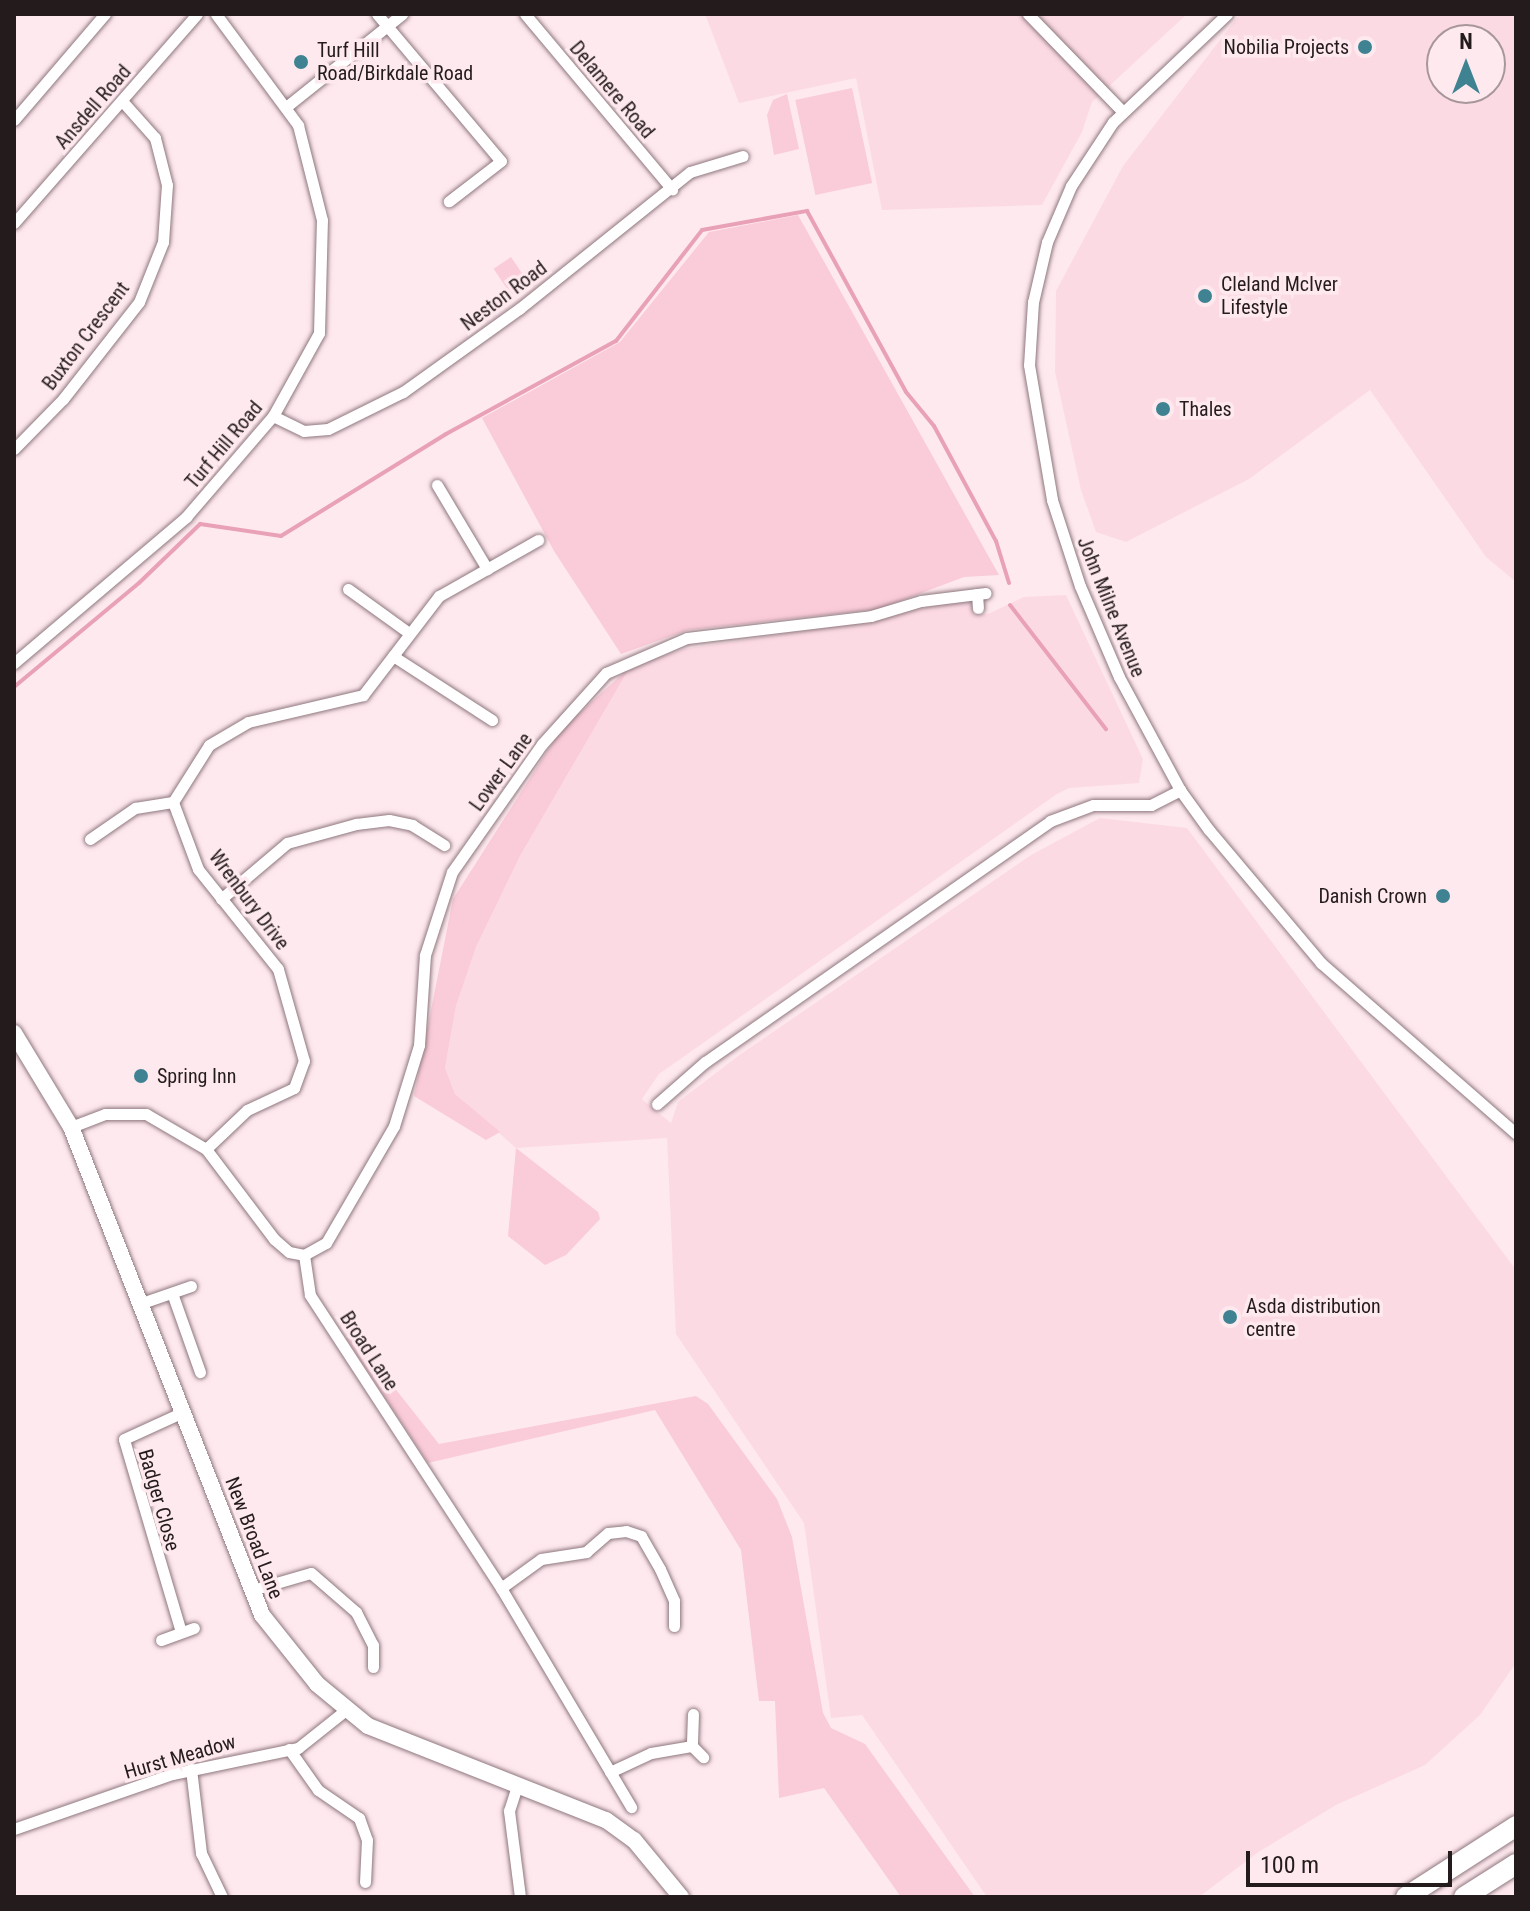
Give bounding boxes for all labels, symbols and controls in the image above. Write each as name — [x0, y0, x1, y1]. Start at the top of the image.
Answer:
north arrow — [1426, 24, 1506, 104]
text: N — [1459, 29, 1473, 54]
place label: Nobilia Projects — [1224, 35, 1349, 59]
street label: Delamere Road — [564, 37, 660, 143]
place label: Turf Hill Road/Birkdale Road — [317, 38, 473, 85]
marker: Nobilia Projects — [1356, 38, 1374, 56]
marker: Turf Hill Road/Birkdale Road — [292, 53, 310, 71]
street label: Ansdell Road — [50, 60, 136, 154]
street label: Neston Road — [456, 256, 552, 336]
place label: Cleland McIver Lifestyle — [1221, 272, 1338, 319]
street label: Buxton Crescent — [37, 277, 135, 395]
marker: Cleland McIver Lifestyle — [1196, 287, 1214, 305]
street label: Turf Hill Road — [180, 396, 268, 494]
place label: Thales — [1179, 397, 1232, 421]
marker: Thales — [1154, 400, 1172, 418]
street label: John Milne Avenue — [1072, 533, 1150, 681]
street label: Lower Lane — [465, 728, 537, 816]
street label: Wrenbury Drive — [204, 845, 294, 955]
place label: Danish Crown — [1318, 884, 1427, 908]
marker: Danish Crown — [1434, 887, 1452, 905]
place label: Spring Inn — [157, 1064, 236, 1088]
marker: Spring Inn — [132, 1067, 150, 1085]
place label: Asda distribution centre — [1246, 1294, 1381, 1341]
street label: Broad Lane — [335, 1307, 403, 1395]
marker: Asda distribution centre — [1221, 1308, 1239, 1326]
street label: Badger Close — [133, 1446, 185, 1554]
street label: New Broad Lane — [220, 1474, 288, 1602]
street label: Hurst Meadow — [122, 1730, 238, 1784]
scale bar — [1250, 1835, 1456, 1885]
text: 100 m — [1260, 1851, 1319, 1879]

